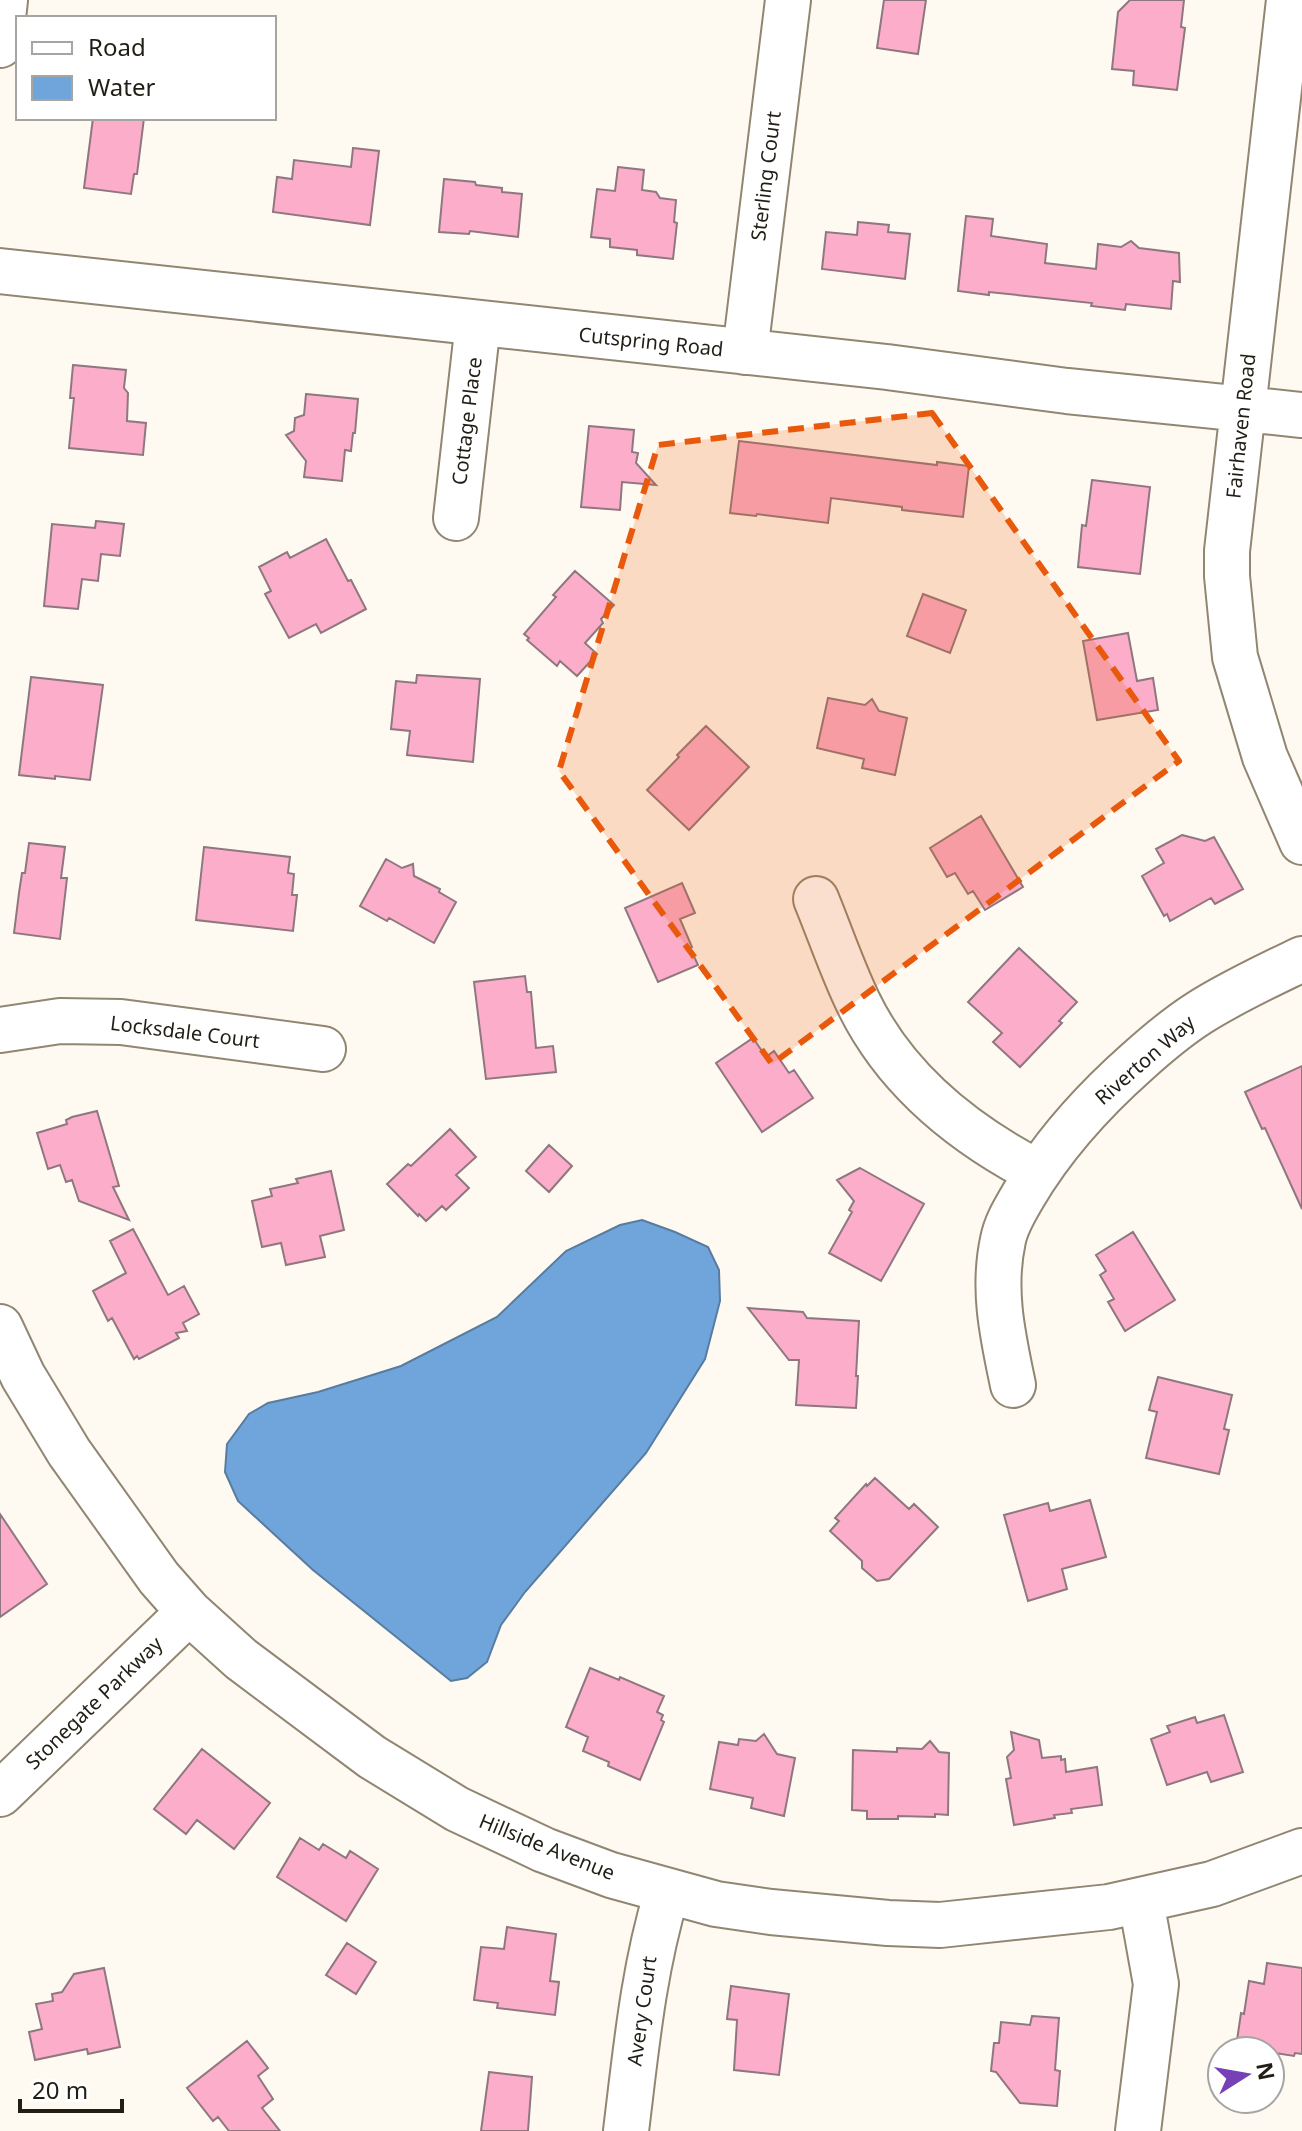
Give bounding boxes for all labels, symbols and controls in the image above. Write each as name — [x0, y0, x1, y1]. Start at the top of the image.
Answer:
legend — [16, 16, 276, 120]
text: Road — [88, 30, 146, 63]
text: Water — [88, 70, 156, 103]
street label: Sterling Court — [744, 110, 787, 242]
street label: Cutspring Road — [577, 320, 725, 363]
street label: Fairhaven Road — [1219, 352, 1262, 500]
street label: Cottage Place — [445, 355, 488, 486]
street label: Riverton Way — [1089, 1008, 1201, 1110]
street label: Locksdale Court — [109, 1009, 261, 1054]
street label: Stonegate Parkway — [19, 1630, 169, 1775]
street label: Hillside Avenue — [475, 1807, 619, 1886]
street label: Avery Court — [620, 1954, 663, 2068]
north arrow — [1206, 2035, 1286, 2115]
text: N — [1250, 2059, 1283, 2083]
scale bar — [20, 2063, 122, 2113]
text: 20 m — [32, 2073, 88, 2106]

